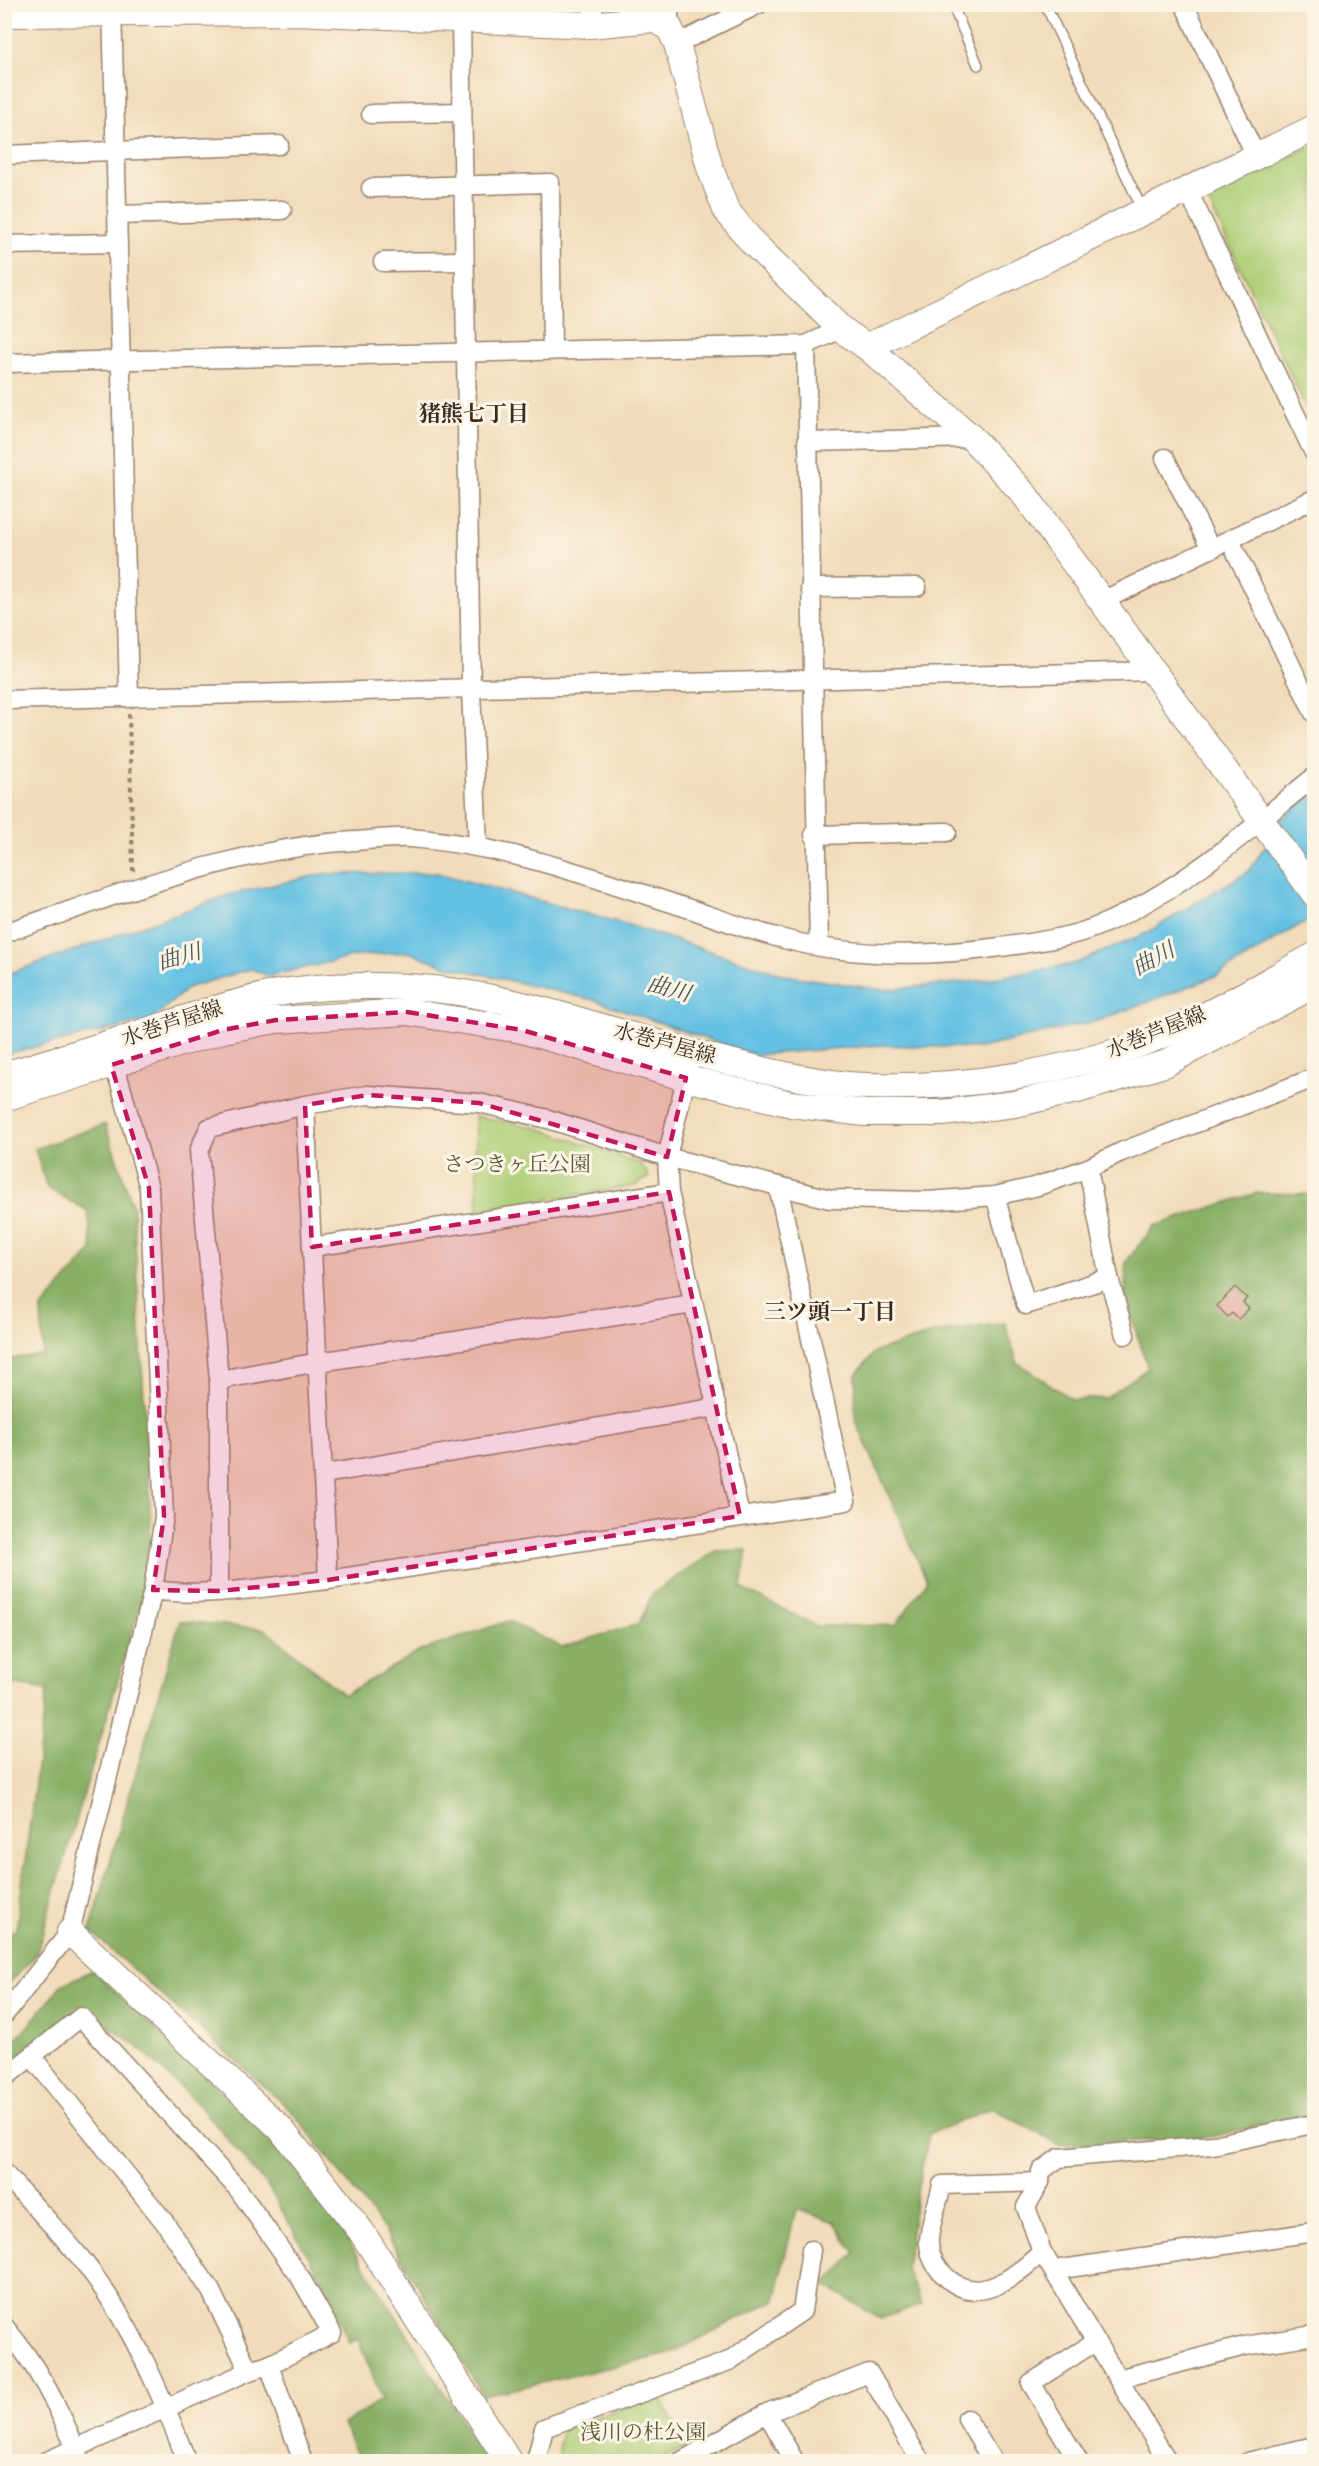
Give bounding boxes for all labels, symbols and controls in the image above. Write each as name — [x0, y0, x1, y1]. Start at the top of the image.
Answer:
district label: 猪熊七丁目 — [419, 401, 529, 428]
water label: 曲川 — [1128, 936, 1181, 982]
water label: 曲川 — [155, 938, 206, 976]
water label: 曲川 — [644, 971, 695, 1009]
street label: 水巻芦屋線 — [118, 995, 226, 1053]
street label: 水巻芦屋線 — [1103, 1001, 1210, 1065]
street label: 水巻芦屋線 — [611, 1018, 719, 1070]
park label: さつきヶ丘公園 — [444, 1152, 591, 1178]
district label: 三ツ頭一丁目 — [764, 1299, 896, 1326]
park label: 浅川の杜公園 — [580, 2420, 706, 2446]

